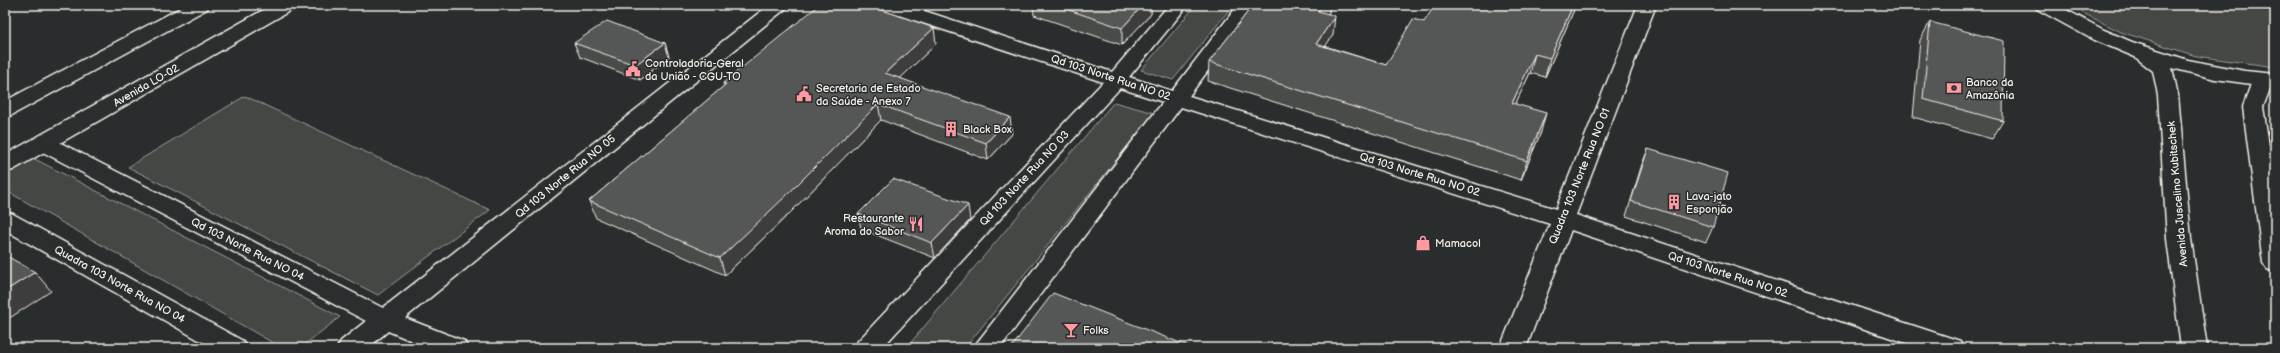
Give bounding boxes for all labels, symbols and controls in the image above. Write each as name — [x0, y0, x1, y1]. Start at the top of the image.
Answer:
street label: Qd 103 Norte Rua NO 02 — [1049, 52, 1173, 103]
place label: Controladoria-Geral da União - CGU-TO — [645, 57, 744, 83]
public building icon: Controladoria-Geral da União - CGU-TO — [624, 60, 642, 78]
street label: Avenida LO-02 — [111, 61, 182, 110]
place label: Banco da Amazônia — [1966, 76, 2014, 102]
bank icon: Banco da Amazônia — [1945, 79, 1963, 97]
place label: Secretaria de Estado da Saúde - Anexo 7 — [816, 82, 921, 108]
public building icon: Secretaria de Estado da Saúde - Anexo 7 — [795, 85, 813, 103]
street label: Quadra 103 Norte Rua NO 01 — [1546, 106, 1613, 246]
building icon: Black Box — [942, 120, 960, 138]
street label: Avenida Juscelino Kubitschek — [2165, 120, 2190, 267]
place label: Black Box — [963, 123, 1012, 136]
street label: Qd 103 Norte Rua NO 03 — [977, 128, 1072, 229]
street label: Qd 103 Norte Rua NO 05 — [513, 132, 618, 221]
street label: Qd 103 Norte Rua NO 02 — [1358, 150, 1482, 199]
place label: Lava-jato Esponjão — [1686, 190, 1733, 216]
building icon: Lava-jato Esponjão — [1665, 193, 1683, 211]
place label: Restaurante Aroma do Sabor — [824, 212, 905, 238]
street label: Qd 103 Norte Rua NO 04 — [189, 215, 307, 284]
restaurant icon: Restaurante Aroma do Sabor — [907, 215, 925, 233]
shop icon: Mamacol — [1414, 234, 1432, 252]
place label: Mamacol — [1435, 237, 1481, 250]
street label: Quadra 103 Norte Rua NO 04 — [52, 243, 188, 326]
street label: Qd 103 Norte Rua NO 02 — [1666, 249, 1790, 300]
bar icon: Folks — [1062, 321, 1080, 339]
place label: Folks — [1083, 324, 1109, 337]

